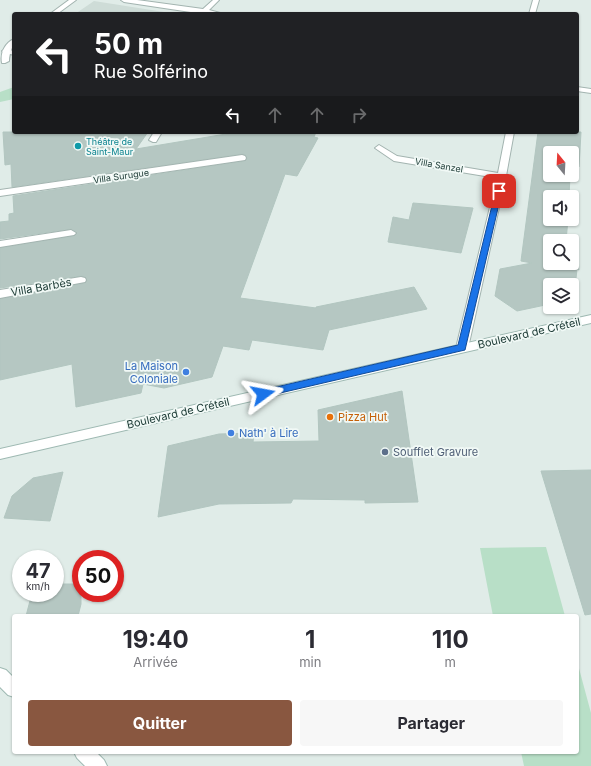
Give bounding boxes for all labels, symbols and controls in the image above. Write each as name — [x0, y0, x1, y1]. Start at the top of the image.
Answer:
text: 50 m — [94, 27, 163, 61]
icon: left — [28, 28, 80, 80]
text: Rue Solférino — [94, 61, 208, 82]
icon: left — [222, 104, 244, 126]
icon: ahead — [264, 104, 286, 126]
icon: ahead — [306, 104, 328, 126]
icon: right — [348, 104, 370, 126]
place label: Théâtre de Saint-Maur — [86, 136, 134, 157]
marker: Théâtre de Saint-Maur — [73, 141, 83, 151]
north arrow — [543, 146, 579, 182]
map controls — [543, 146, 579, 314]
street label: Villa Sanzel — [414, 155, 464, 175]
street label: Villa Surugue — [92, 167, 150, 185]
pin — [482, 174, 516, 208]
icon: arrive — [488, 180, 510, 202]
button: sound — [543, 190, 579, 226]
button: search — [543, 234, 579, 270]
street label: Villa Barbès — [10, 275, 73, 299]
button: layers — [543, 278, 579, 314]
street label: Boulevard de Créteil — [476, 314, 582, 352]
place label: La Maison Coloniale — [125, 359, 178, 386]
marker: La Maison Coloniale — [181, 367, 191, 377]
position arrow — [242, 373, 284, 415]
street label: Boulevard de Créteil — [125, 394, 231, 432]
place label: Pizza Hut — [338, 410, 388, 424]
marker: Pizza Hut — [325, 412, 335, 422]
place label: Nath' à Lire — [239, 426, 299, 440]
marker: Nath' à Lire — [226, 428, 236, 438]
place label: Soufflet Gravure — [393, 445, 478, 459]
marker: Soufflet Gravure — [380, 447, 390, 457]
speed limit sign: 50 — [72, 550, 124, 602]
text: 47 — [25, 559, 51, 583]
text: km/h — [26, 580, 50, 592]
text: 19:40 — [122, 625, 189, 654]
text: 1 — [305, 625, 315, 654]
text: 110 — [432, 625, 469, 654]
text: Arrivée — [133, 654, 178, 670]
text: min — [299, 654, 321, 670]
text: m — [444, 654, 456, 670]
button: Quitter — [28, 700, 292, 746]
button: Partager — [300, 700, 563, 746]

